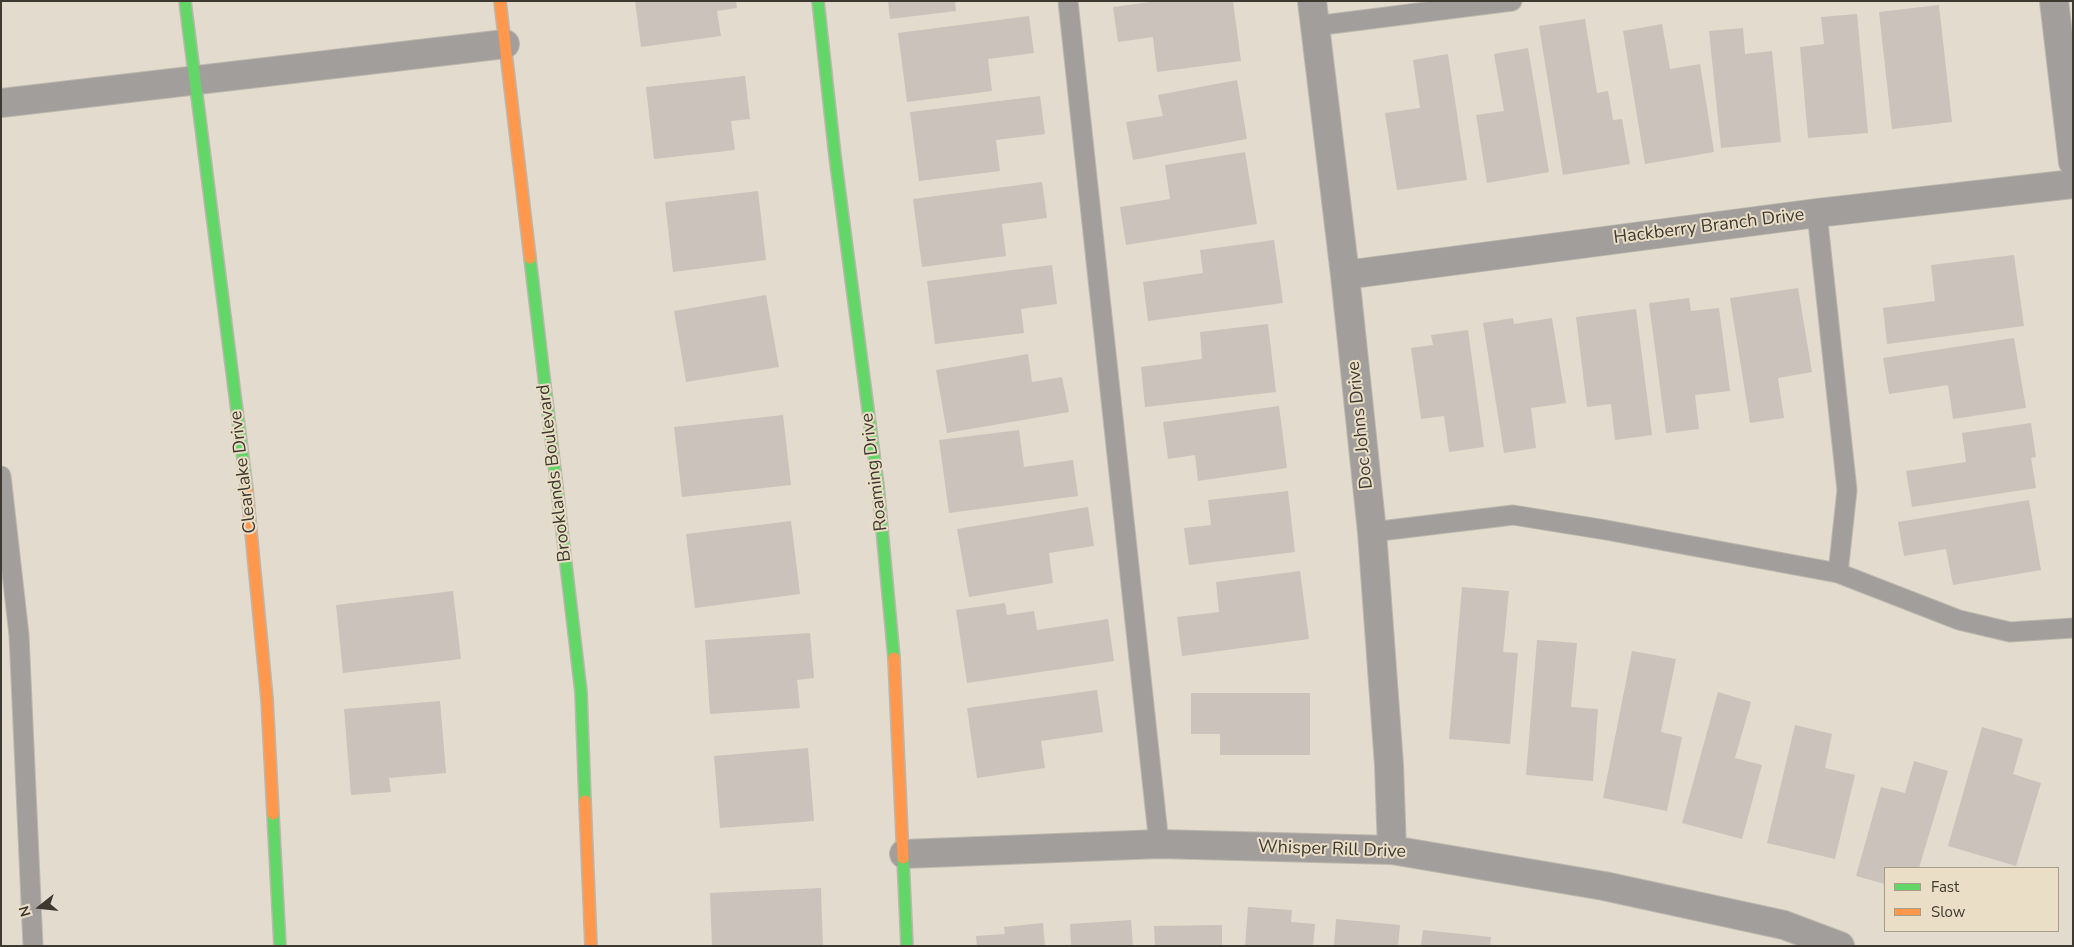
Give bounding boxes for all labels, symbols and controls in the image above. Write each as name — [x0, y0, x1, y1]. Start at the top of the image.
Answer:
street label: Hackberry Branch Drive — [1612, 205, 1806, 249]
street label: Doc Johns Drive — [1344, 360, 1378, 490]
street label: Brooklands Boulevard — [533, 383, 577, 563]
street label: Clearlake Drive — [226, 409, 262, 535]
street label: Roaming Drive — [857, 412, 893, 532]
street label: Whisper Rill Drive — [1258, 837, 1406, 863]
legend — [1884, 867, 2059, 932]
text: Fast — [1931, 877, 1959, 897]
north arrow — [15, 882, 65, 932]
text: Slow — [1931, 902, 1965, 922]
text: N — [15, 904, 36, 919]

